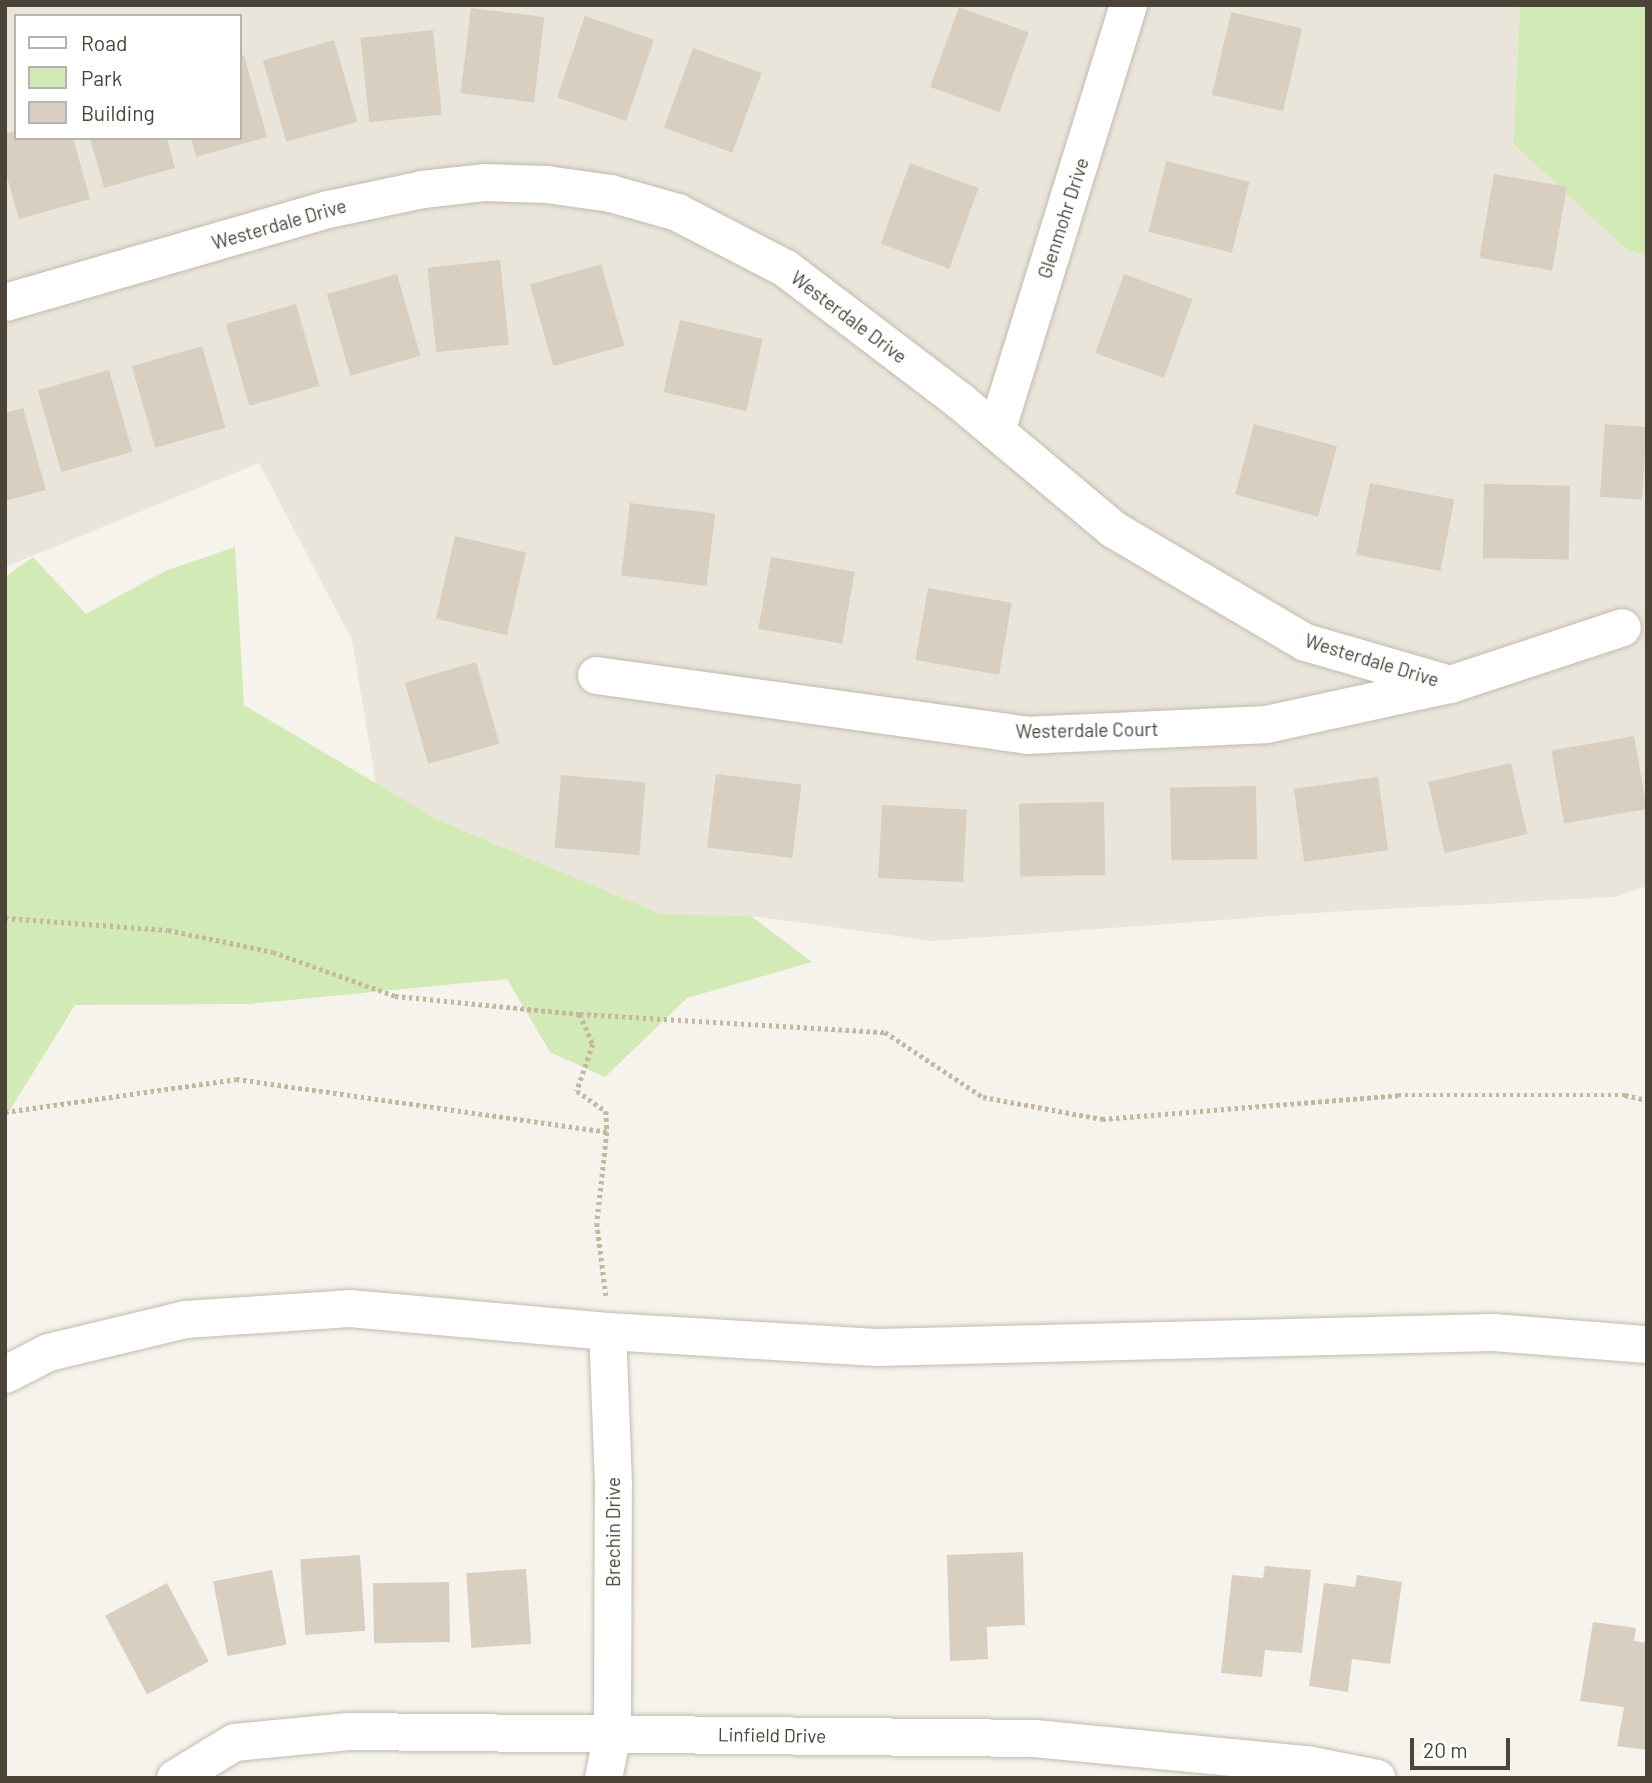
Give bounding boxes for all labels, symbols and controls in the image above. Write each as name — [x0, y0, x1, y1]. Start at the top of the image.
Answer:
legend — [14, 14, 242, 140]
text: Road — [81, 30, 127, 55]
text: Park — [81, 65, 122, 90]
text: Building — [81, 100, 155, 125]
street label: Glenmohr Drive — [1033, 155, 1093, 281]
street label: Westerdale Drive — [209, 194, 349, 254]
street label: Westerdale Drive — [787, 266, 911, 368]
street label: Westerdale Drive — [1302, 629, 1442, 691]
street label: Westerdale Court — [1015, 717, 1159, 743]
street label: Brechin Drive — [602, 1477, 624, 1587]
street label: Linfield Drive — [718, 1723, 826, 1747]
scale bar — [1414, 1724, 1514, 1768]
text: 20 m — [1423, 1737, 1468, 1762]

